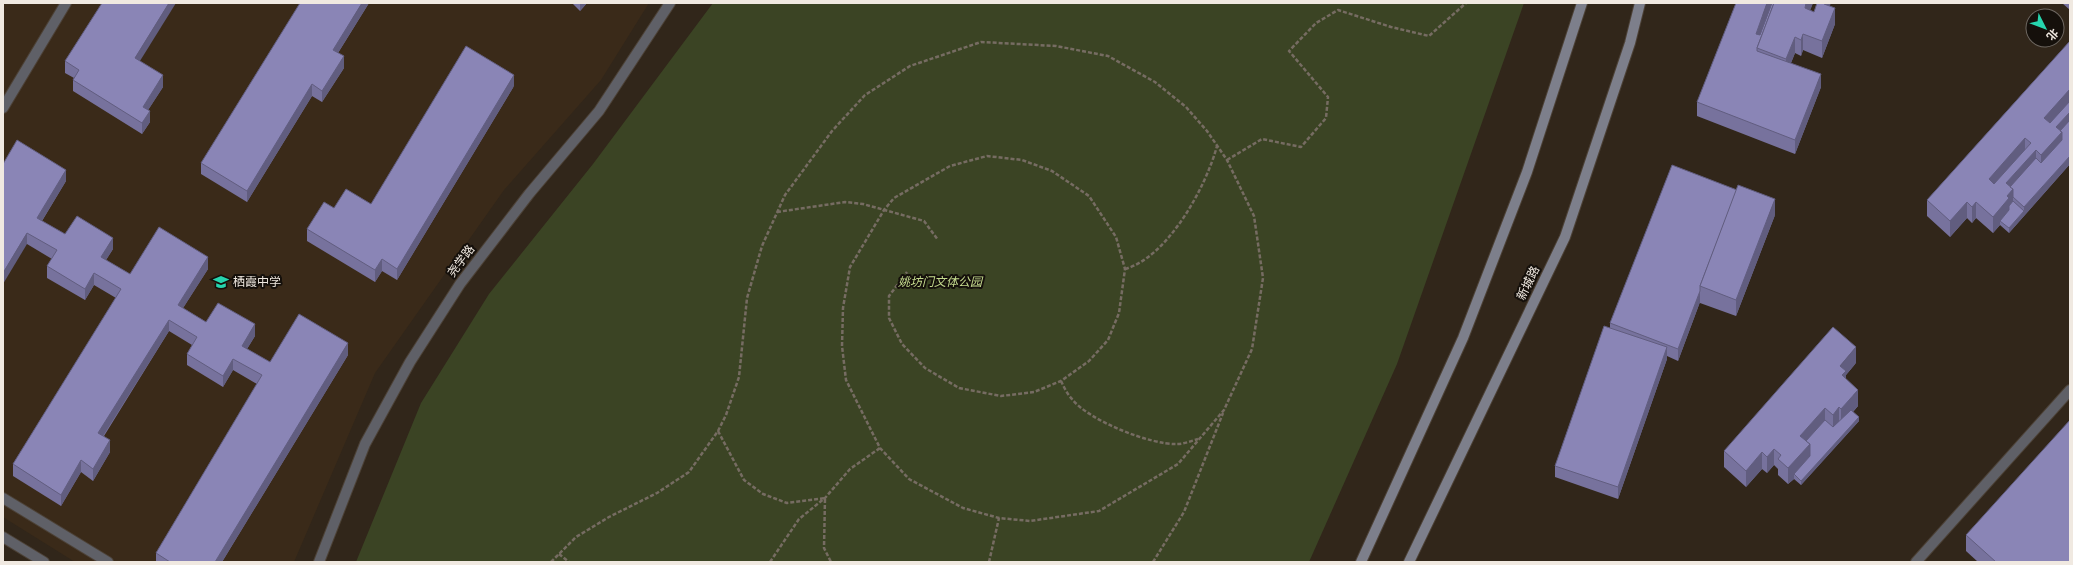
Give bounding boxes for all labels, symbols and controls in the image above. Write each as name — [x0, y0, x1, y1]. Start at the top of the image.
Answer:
north arrow — [2025, 8, 2065, 48]
text: 北 — [2042, 25, 2062, 44]
street label: 尧学路 — [443, 241, 480, 281]
street label: 新城路 — [1512, 263, 1545, 304]
school or university icon: 栖霞中学 — [212, 273, 230, 291]
place label: 栖霞中学 — [233, 273, 281, 292]
park label: 姚坊门文体公园 — [898, 273, 984, 292]

